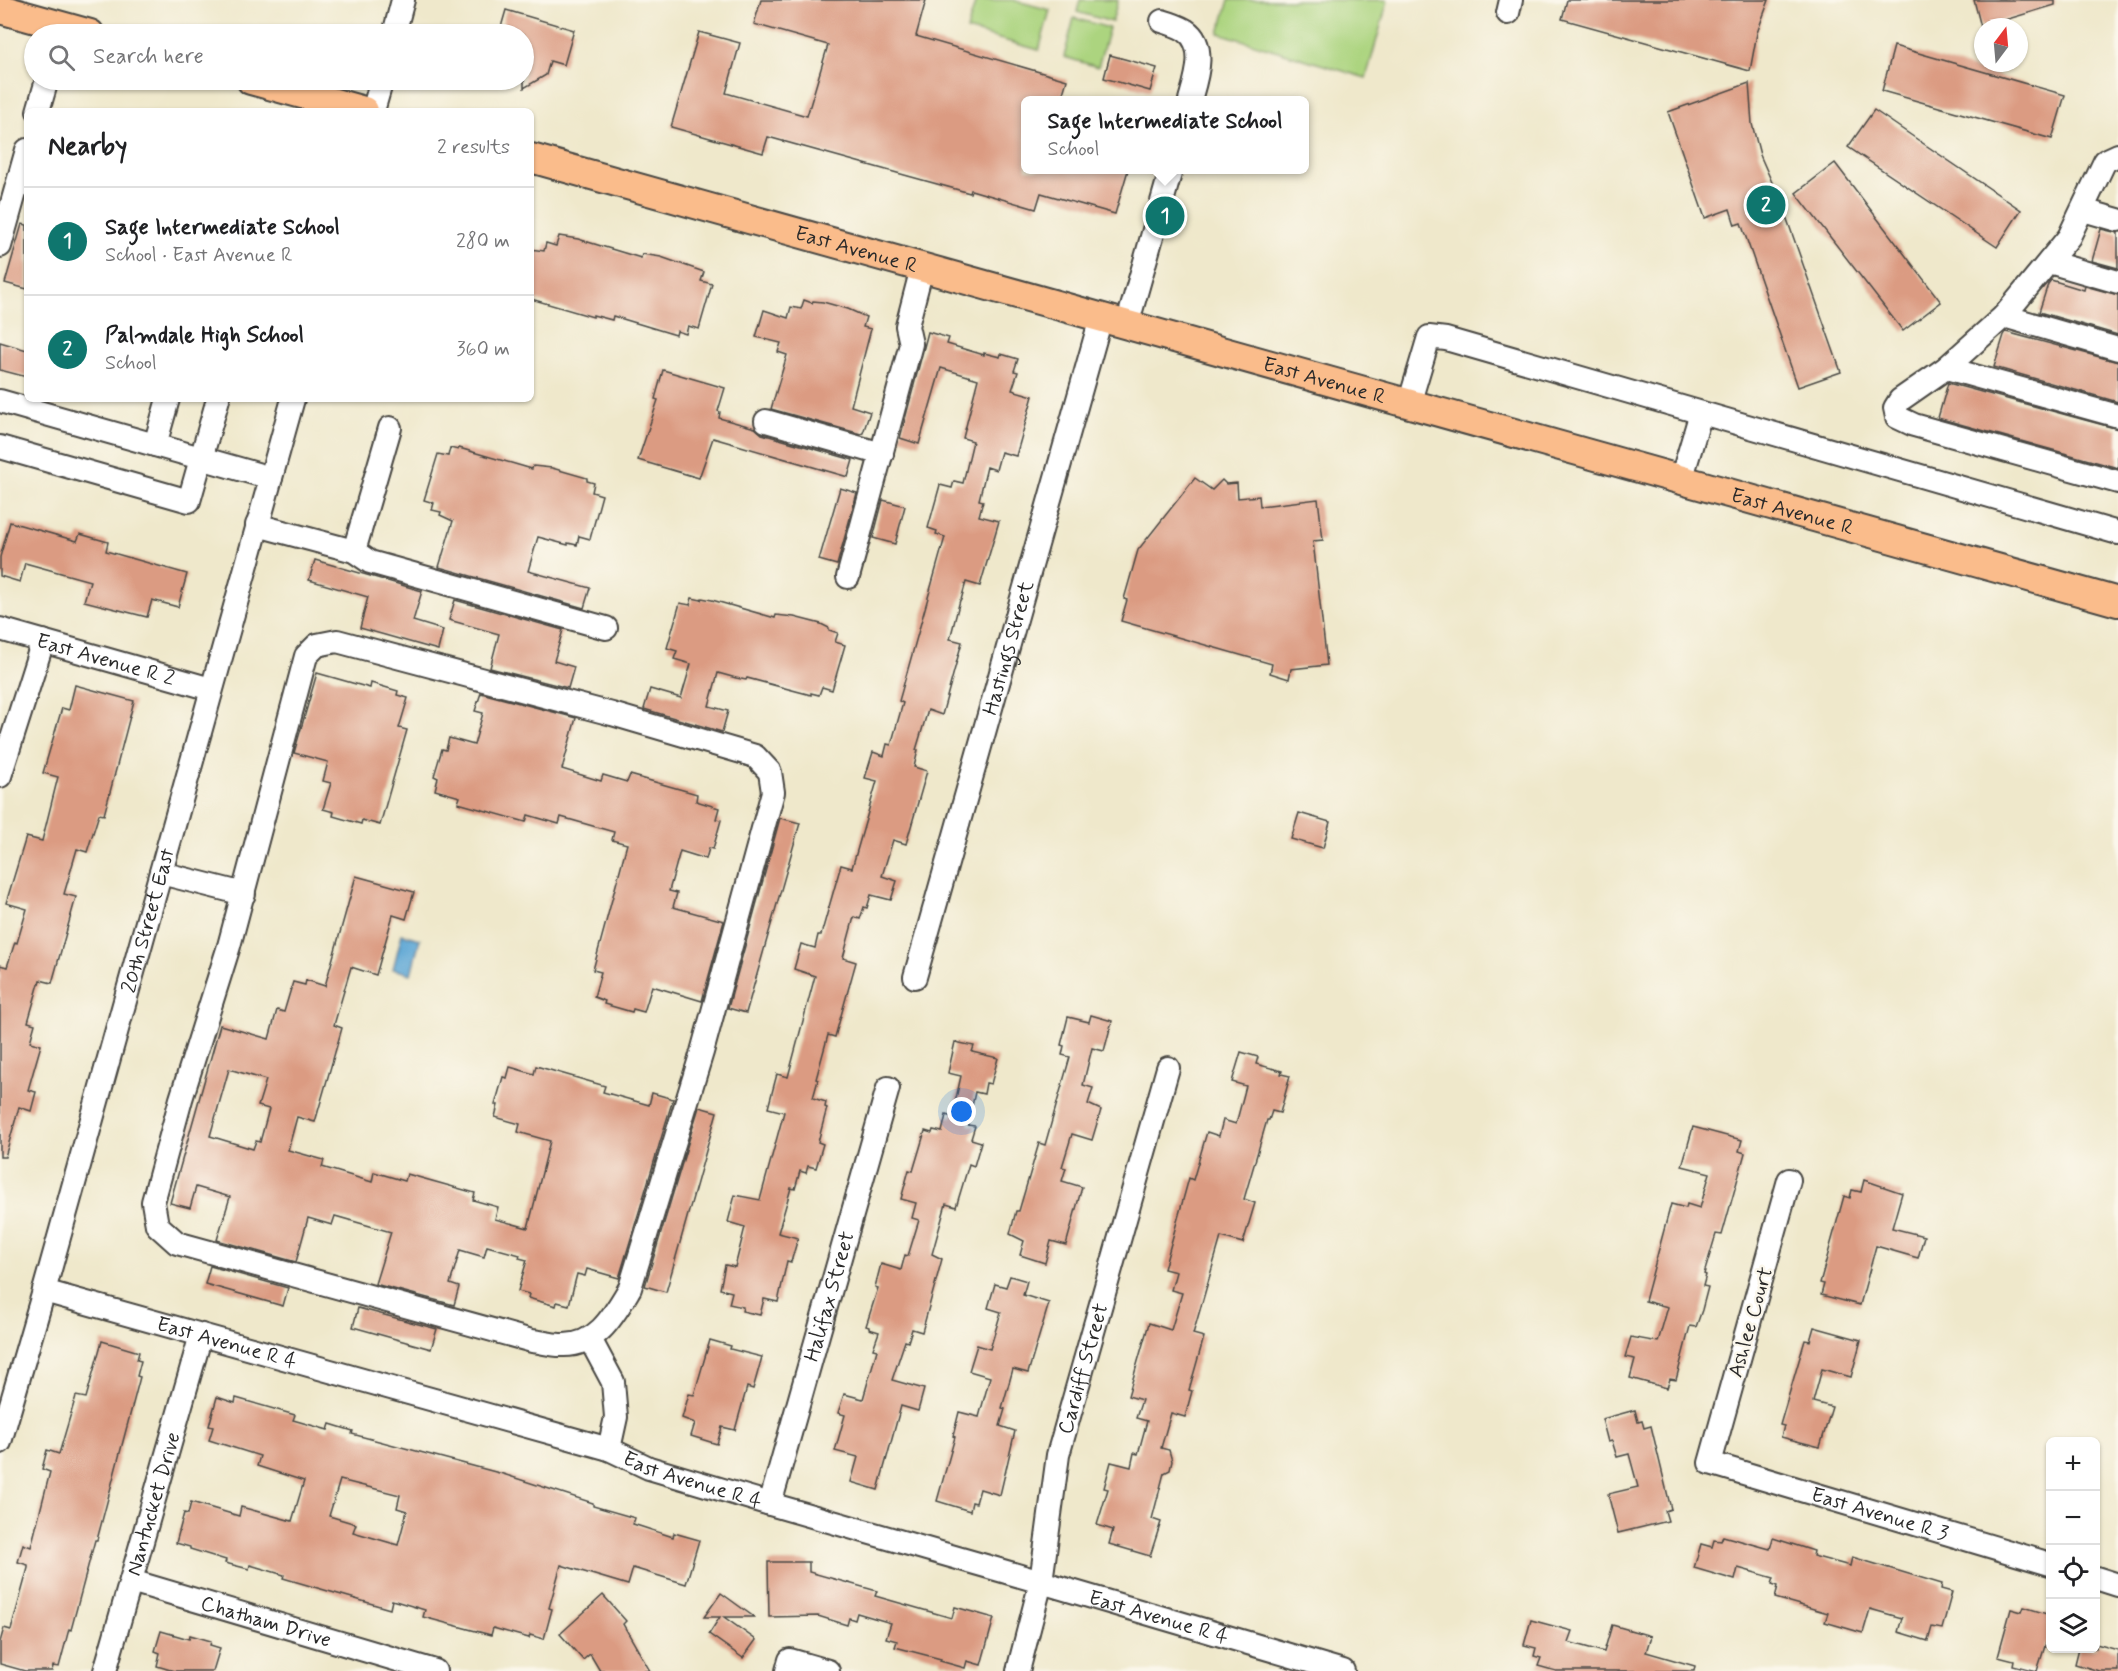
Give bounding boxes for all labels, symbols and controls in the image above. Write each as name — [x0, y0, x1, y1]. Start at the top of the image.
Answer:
north arrow — [1974, 18, 2028, 72]
search box — [24, 24, 534, 90]
icon: search — [45, 41, 78, 74]
text: Search here — [93, 43, 204, 71]
popup — [1021, 96, 1309, 174]
text: Sage Intermediate School — [1048, 108, 1282, 136]
text: Nearby — [48, 130, 127, 164]
text: 2 results — [437, 134, 510, 161]
text: School — [1048, 136, 1099, 163]
pin: 2 — [1746, 182, 1786, 228]
pin: 1 — [1146, 194, 1184, 238]
text: Sage Intermediate School — [105, 214, 340, 242]
street label: East Avenue R — [792, 220, 921, 281]
text: 1 — [63, 228, 72, 255]
text: 280 m — [456, 228, 510, 255]
text: School · East Avenue R — [105, 242, 293, 269]
text: Palmdale High School — [105, 322, 304, 350]
text: 2 — [63, 336, 72, 363]
text: 360 m — [457, 336, 510, 363]
text: School — [105, 350, 157, 377]
street label: East Avenue R — [1260, 350, 1389, 411]
street label: East Avenue R — [1728, 481, 1857, 542]
street label: Hastings Street — [977, 577, 1041, 718]
street label: East Avenue R 2 — [33, 627, 178, 693]
street label: 20th Street East — [115, 845, 182, 996]
your location — [947, 1097, 976, 1126]
street label: Halifax Street — [798, 1228, 862, 1365]
street label: Ashlee Court — [1722, 1264, 1780, 1381]
street label: Cardiff Street — [1052, 1300, 1116, 1438]
street label: East Avenue R 4 — [153, 1310, 300, 1376]
street label: Nantucket Drive — [120, 1429, 188, 1579]
map controls — [2046, 1437, 2100, 1653]
button: + — [2046, 1437, 2100, 1491]
street label: East Avenue R 4 — [618, 1445, 765, 1516]
street label: East Avenue R 3 — [1808, 1481, 1952, 1548]
button: − — [2046, 1491, 2100, 1545]
button: locate — [2046, 1545, 2100, 1599]
street label: East Avenue R 4 — [1085, 1584, 1232, 1652]
street label: Chatham Drive — [197, 1589, 335, 1655]
button: layers — [2046, 1599, 2100, 1653]

